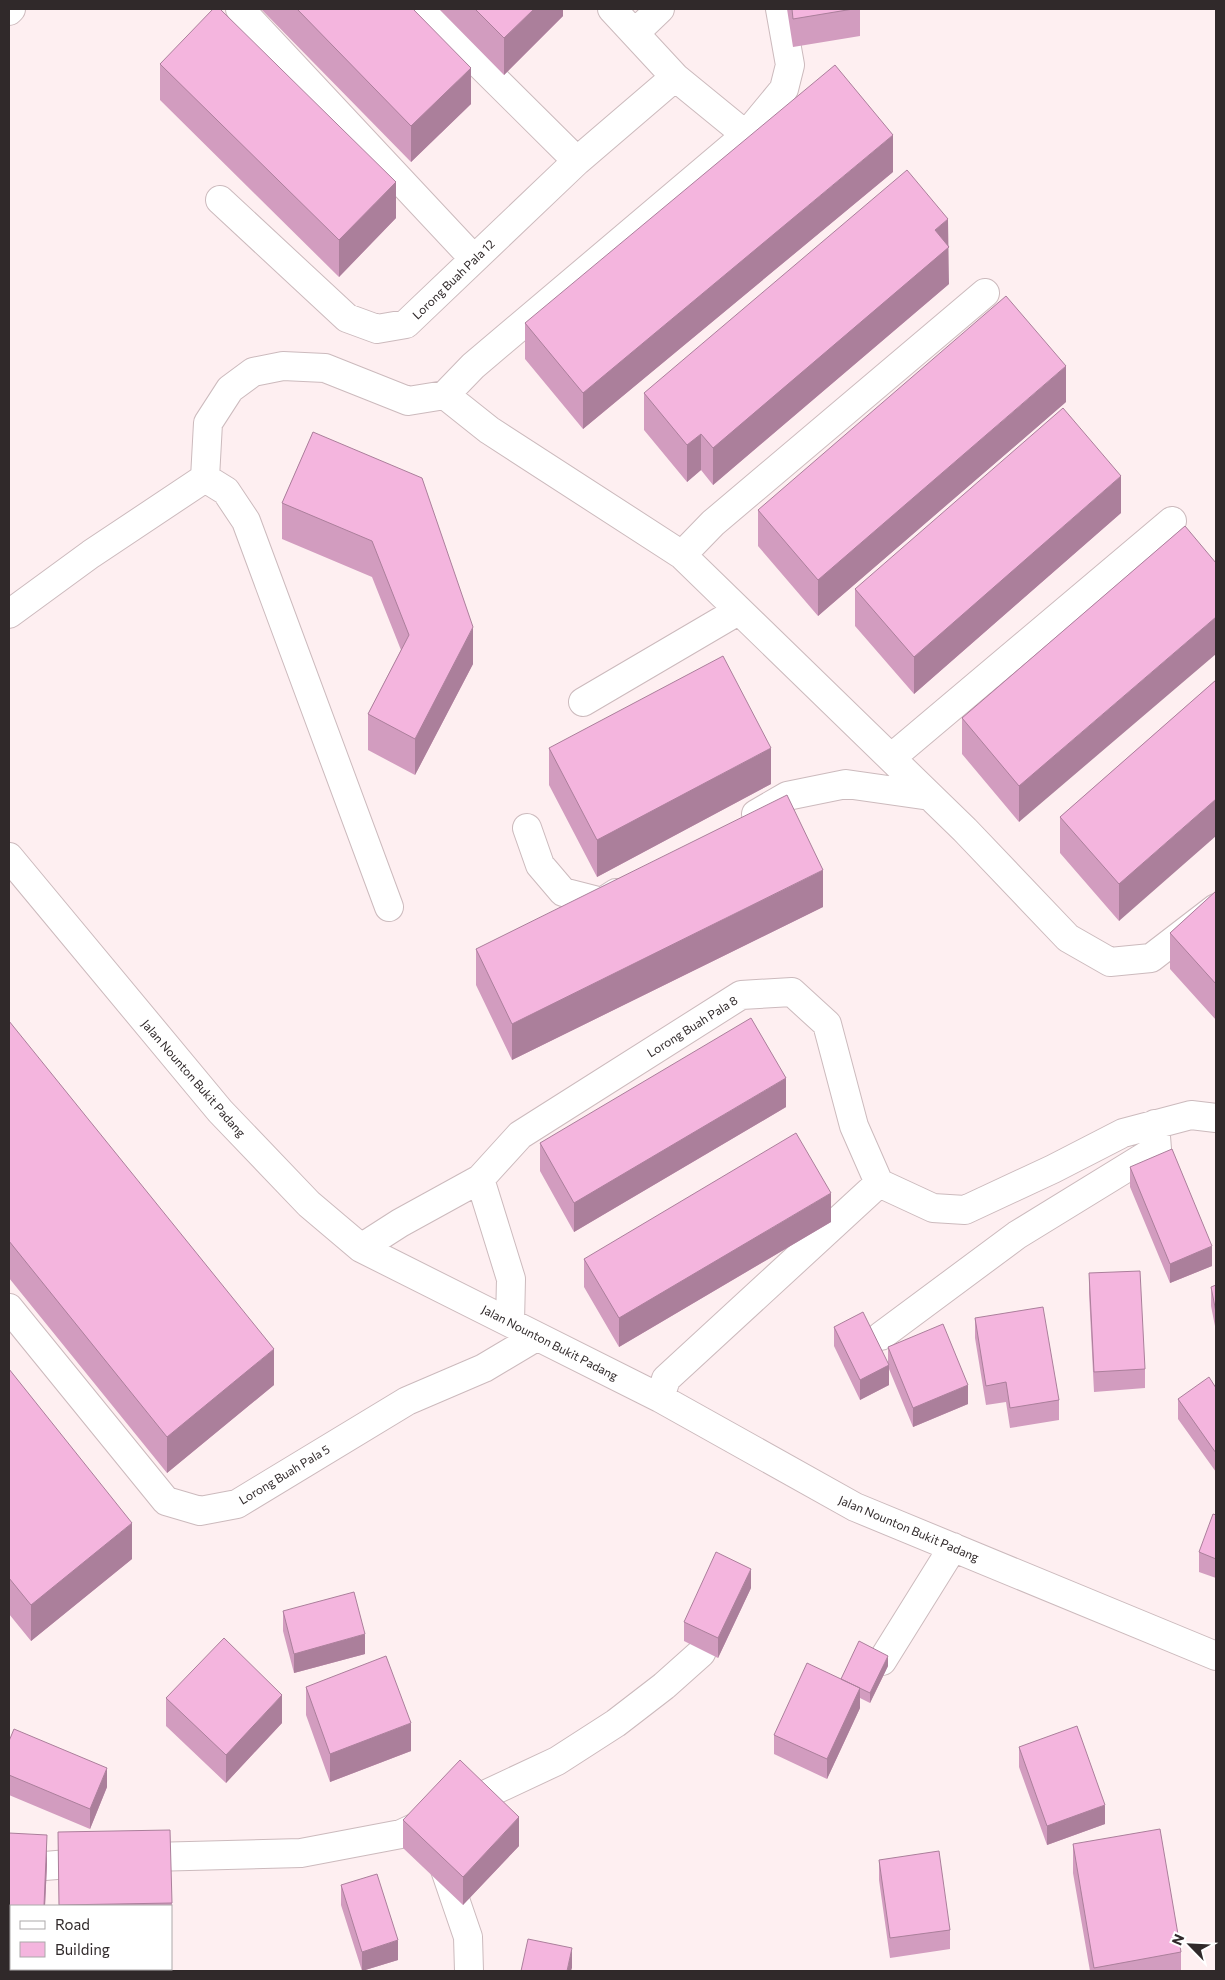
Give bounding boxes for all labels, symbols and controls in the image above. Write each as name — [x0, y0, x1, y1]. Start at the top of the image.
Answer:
street label: Lorong Buah Pala 12 — [409, 236, 497, 322]
street label: Lorong Buah Pala 8 — [644, 992, 740, 1060]
street label: Jalan Nounton Bukit Padang — [138, 1016, 249, 1141]
street label: Jalan Nounton Bukit Padang — [479, 1302, 621, 1384]
street label: Lorong Buah Pala 5 — [236, 1441, 332, 1507]
street label: Jalan Nounton Bukit Padang — [836, 1492, 982, 1565]
legend — [10, 1905, 172, 1970]
text: Road — [55, 1915, 90, 1933]
north arrow — [1165, 1920, 1215, 1970]
text: N — [1168, 1931, 1188, 1948]
text: Building — [55, 1940, 110, 1958]

